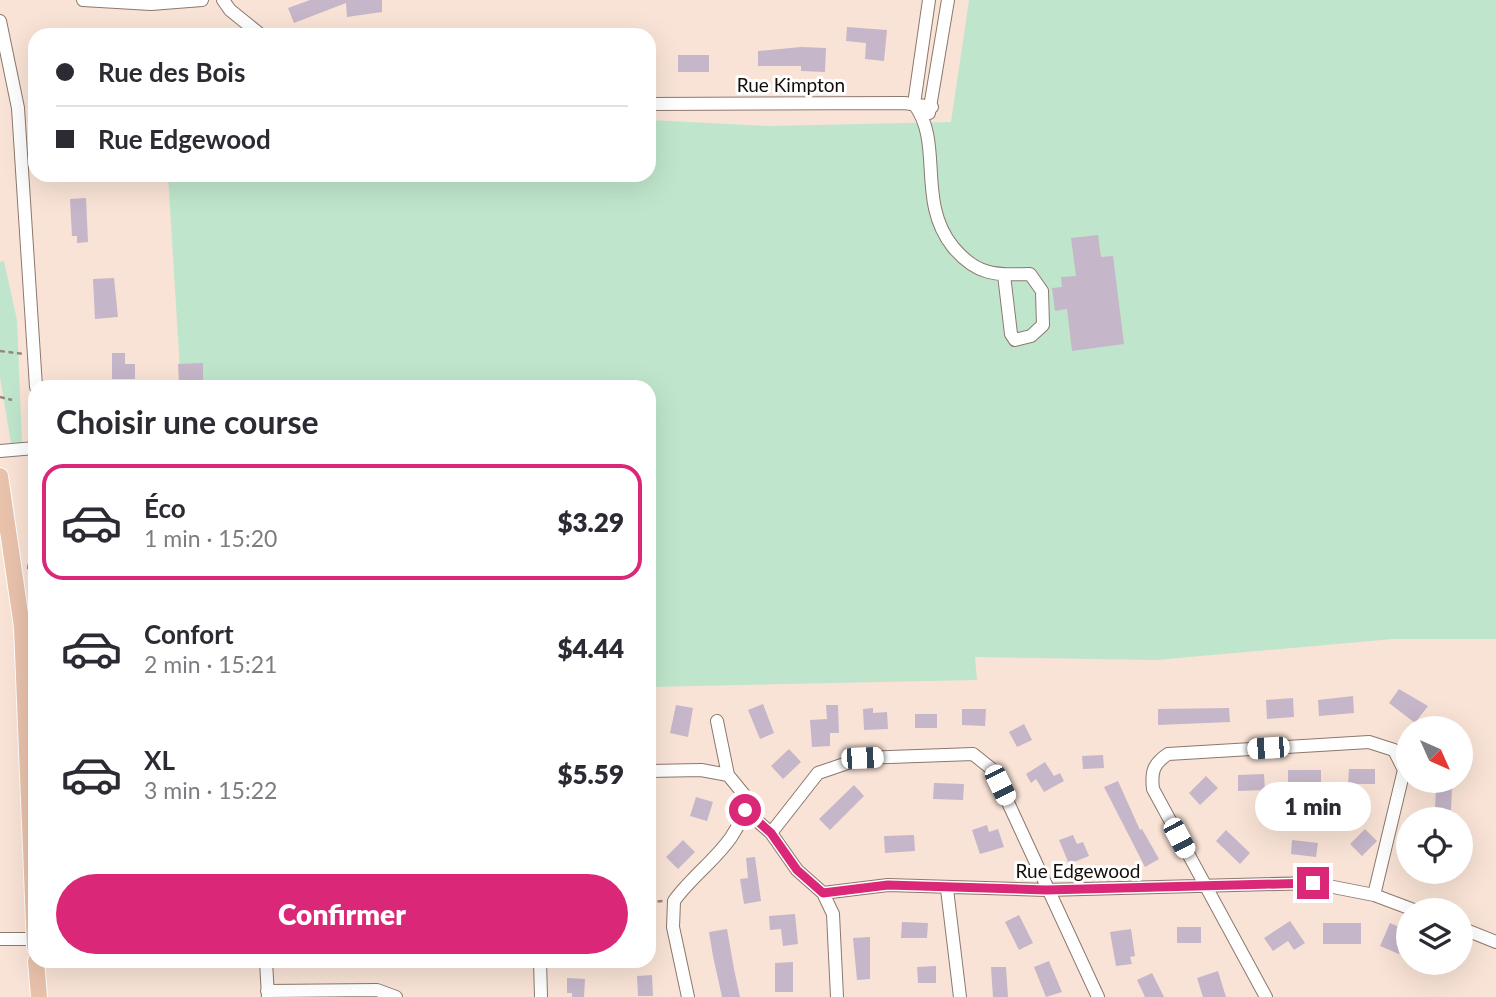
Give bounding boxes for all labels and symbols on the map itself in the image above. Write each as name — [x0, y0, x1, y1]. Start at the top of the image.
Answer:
street label: Rue Kimpton — [737, 73, 845, 96]
north arrow — [1396, 716, 1474, 793]
car — [1247, 736, 1290, 760]
car — [841, 747, 884, 769]
car — [982, 762, 1019, 808]
callout: 1 min — [1255, 782, 1371, 830]
route start — [729, 794, 761, 826]
car — [1160, 815, 1199, 861]
street label: Rue Edgewood — [1016, 859, 1140, 882]
route end — [1297, 867, 1329, 899]

